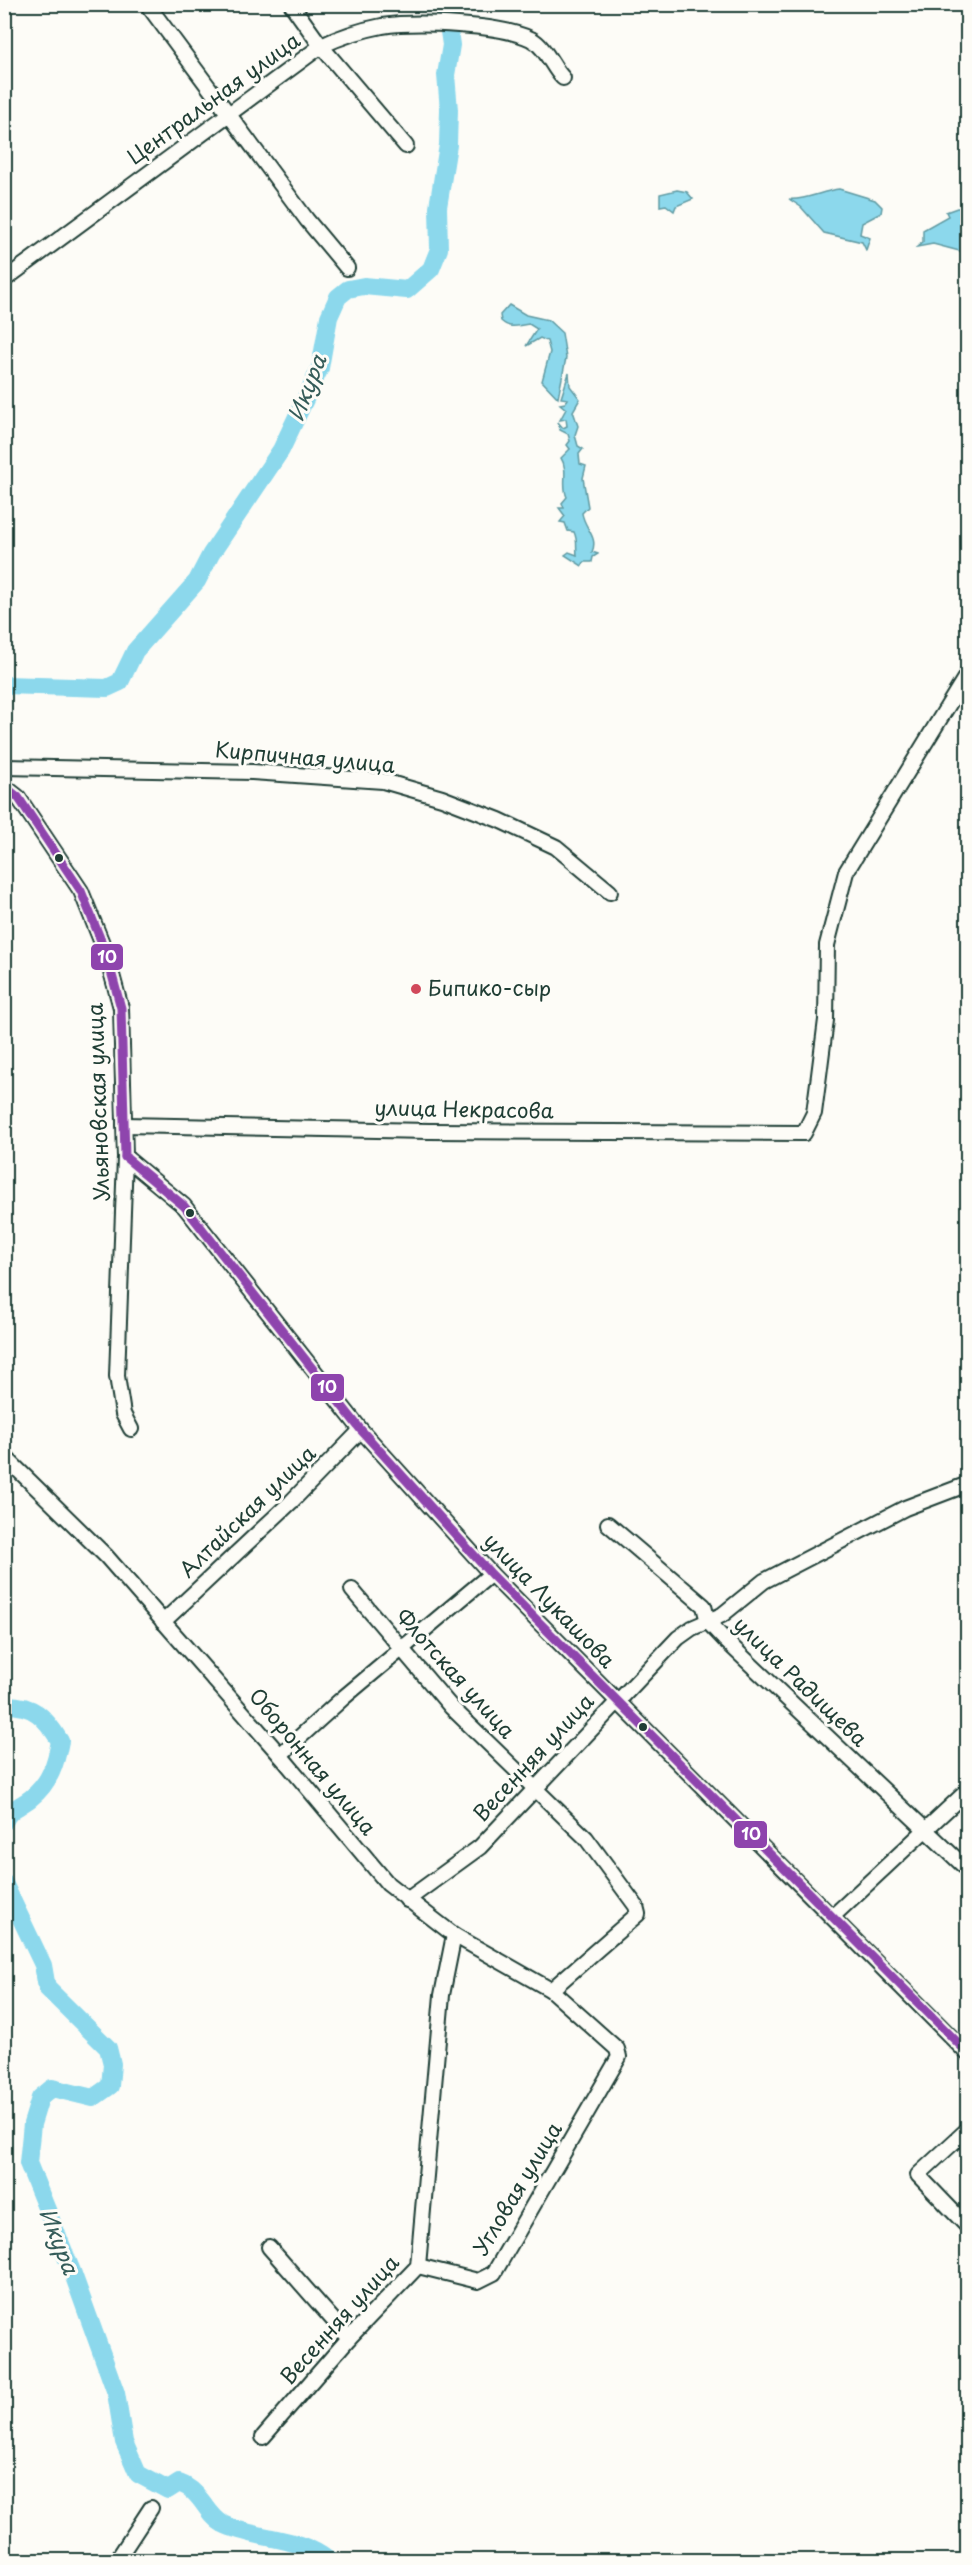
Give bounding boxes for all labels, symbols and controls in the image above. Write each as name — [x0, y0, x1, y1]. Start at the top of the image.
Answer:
street label: Центральная улица — [120, 23, 307, 171]
water label: Икура — [278, 348, 334, 426]
street label: Кирпичная улица — [214, 732, 397, 780]
unlabelled marker — [53, 852, 65, 864]
line badge: 10 — [90, 943, 124, 971]
text: 10 — [97, 944, 117, 968]
place label: Бипико-сыр — [428, 971, 551, 1003]
marker: Бипико-сыр — [409, 982, 423, 996]
street label: Ульяновская улица — [78, 1001, 116, 1202]
street label: улица Некрасова — [374, 1090, 554, 1126]
unlabelled marker — [184, 1207, 196, 1219]
line badge: 10 — [310, 1373, 345, 1402]
text: 10 — [317, 1374, 337, 1398]
street label: Алтайская улица — [171, 1436, 323, 1584]
street label: улица Лукашова — [477, 1525, 624, 1675]
street label: Флотская улица — [389, 1601, 524, 1745]
street label: улица Радищева — [727, 1608, 876, 1753]
street label: Оборонная улица — [242, 1680, 385, 1842]
street label: Весенняя улица — [465, 1685, 601, 1828]
unlabelled marker — [637, 1721, 649, 1733]
line badge: 10 — [733, 1820, 768, 1849]
text: 10 — [741, 1821, 761, 1845]
street label: Угловая улица — [464, 2115, 569, 2261]
water label: Икура — [32, 2202, 89, 2280]
street label: Весенняя улица — [271, 2246, 406, 2391]

